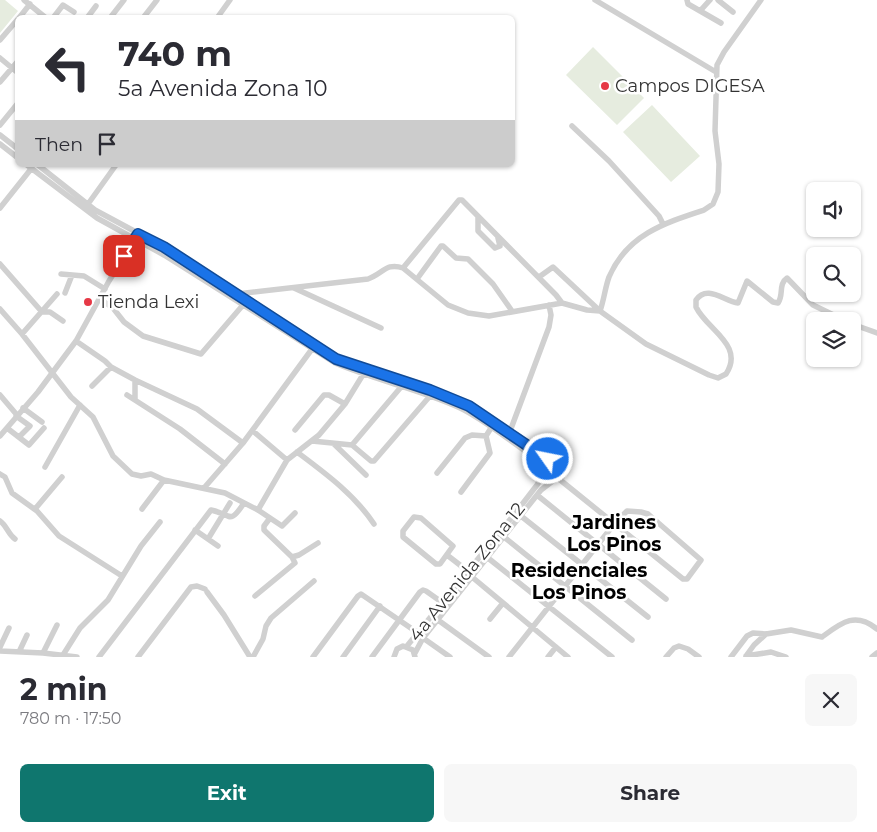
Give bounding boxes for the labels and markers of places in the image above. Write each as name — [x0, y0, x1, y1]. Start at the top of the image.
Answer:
place label: Campos DIGESA — [615, 75, 765, 97]
marker: Campos DIGESA — [599, 80, 611, 92]
pin — [103, 235, 145, 277]
place label: Tienda Lexi — [98, 291, 199, 313]
marker: Tienda Lexi — [82, 296, 94, 308]

